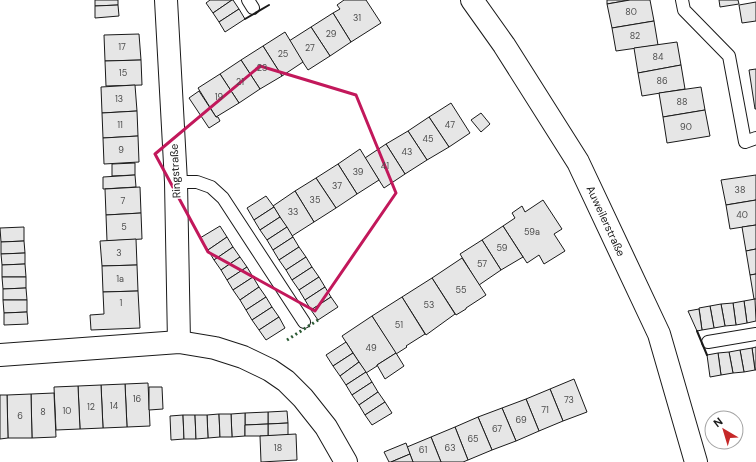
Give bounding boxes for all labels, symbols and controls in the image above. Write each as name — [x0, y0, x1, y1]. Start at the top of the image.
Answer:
house number: 80 — [625, 6, 637, 18]
house number: 31 — [353, 12, 361, 24]
house number: 29 — [326, 28, 337, 40]
house number: 82 — [630, 30, 640, 42]
house number: 17 — [118, 41, 126, 53]
house number: 27 — [305, 42, 315, 54]
house number: 25 — [278, 48, 288, 60]
house number: 84 — [653, 51, 664, 63]
house number: 23 — [257, 62, 267, 74]
house number: 15 — [119, 67, 127, 79]
house number: 86 — [656, 75, 668, 87]
house number: 21 — [236, 76, 244, 88]
house number: 19 — [215, 91, 224, 103]
house number: 13 — [115, 93, 123, 105]
house number: 88 — [677, 96, 687, 108]
house number: 11 — [117, 119, 123, 131]
house number: 47 — [445, 119, 455, 131]
house number: 90 — [680, 121, 692, 133]
house number: 45 — [423, 133, 433, 145]
street label: Ringstraße — [167, 143, 183, 199]
house number: 9 — [118, 144, 124, 156]
house number: 43 — [402, 146, 412, 158]
house number: 41 — [381, 160, 389, 172]
house number: 39 — [353, 166, 364, 178]
house number: 37 — [332, 180, 342, 192]
street label: Auweilerstraße — [584, 183, 628, 259]
house number: 38 — [735, 184, 745, 196]
house number: 35 — [310, 194, 320, 206]
house number: 7 — [121, 195, 126, 207]
house number: 33 — [288, 206, 298, 218]
house number: 40 — [736, 209, 748, 221]
house number: 5 — [121, 221, 127, 233]
house number: 59a — [524, 226, 540, 238]
house number: 59 — [497, 242, 508, 254]
house number: 3 — [116, 247, 122, 259]
house number: 57 — [477, 258, 487, 270]
house number: 1a — [116, 273, 124, 285]
house number: 55 — [456, 284, 466, 296]
house number: 1 — [120, 297, 123, 309]
house number: 53 — [424, 299, 434, 311]
house number: 51 — [395, 319, 403, 331]
house number: 49 — [365, 342, 377, 354]
house number: 16 — [133, 393, 142, 405]
house number: 73 — [564, 394, 574, 406]
house number: 14 — [110, 400, 119, 412]
house number: 12 — [87, 401, 95, 413]
house number: 71 — [541, 404, 549, 416]
house number: 10 — [63, 405, 71, 417]
house number: 8 — [40, 406, 46, 418]
house number: 6 — [17, 410, 23, 422]
north arrow — [704, 410, 744, 450]
house number: 69 — [515, 414, 527, 426]
text: N — [710, 414, 725, 430]
house number: 67 — [492, 423, 502, 435]
house number: 65 — [468, 433, 478, 445]
house number: 18 — [274, 442, 282, 454]
house number: 63 — [445, 442, 455, 454]
house number: 61 — [419, 444, 427, 456]

